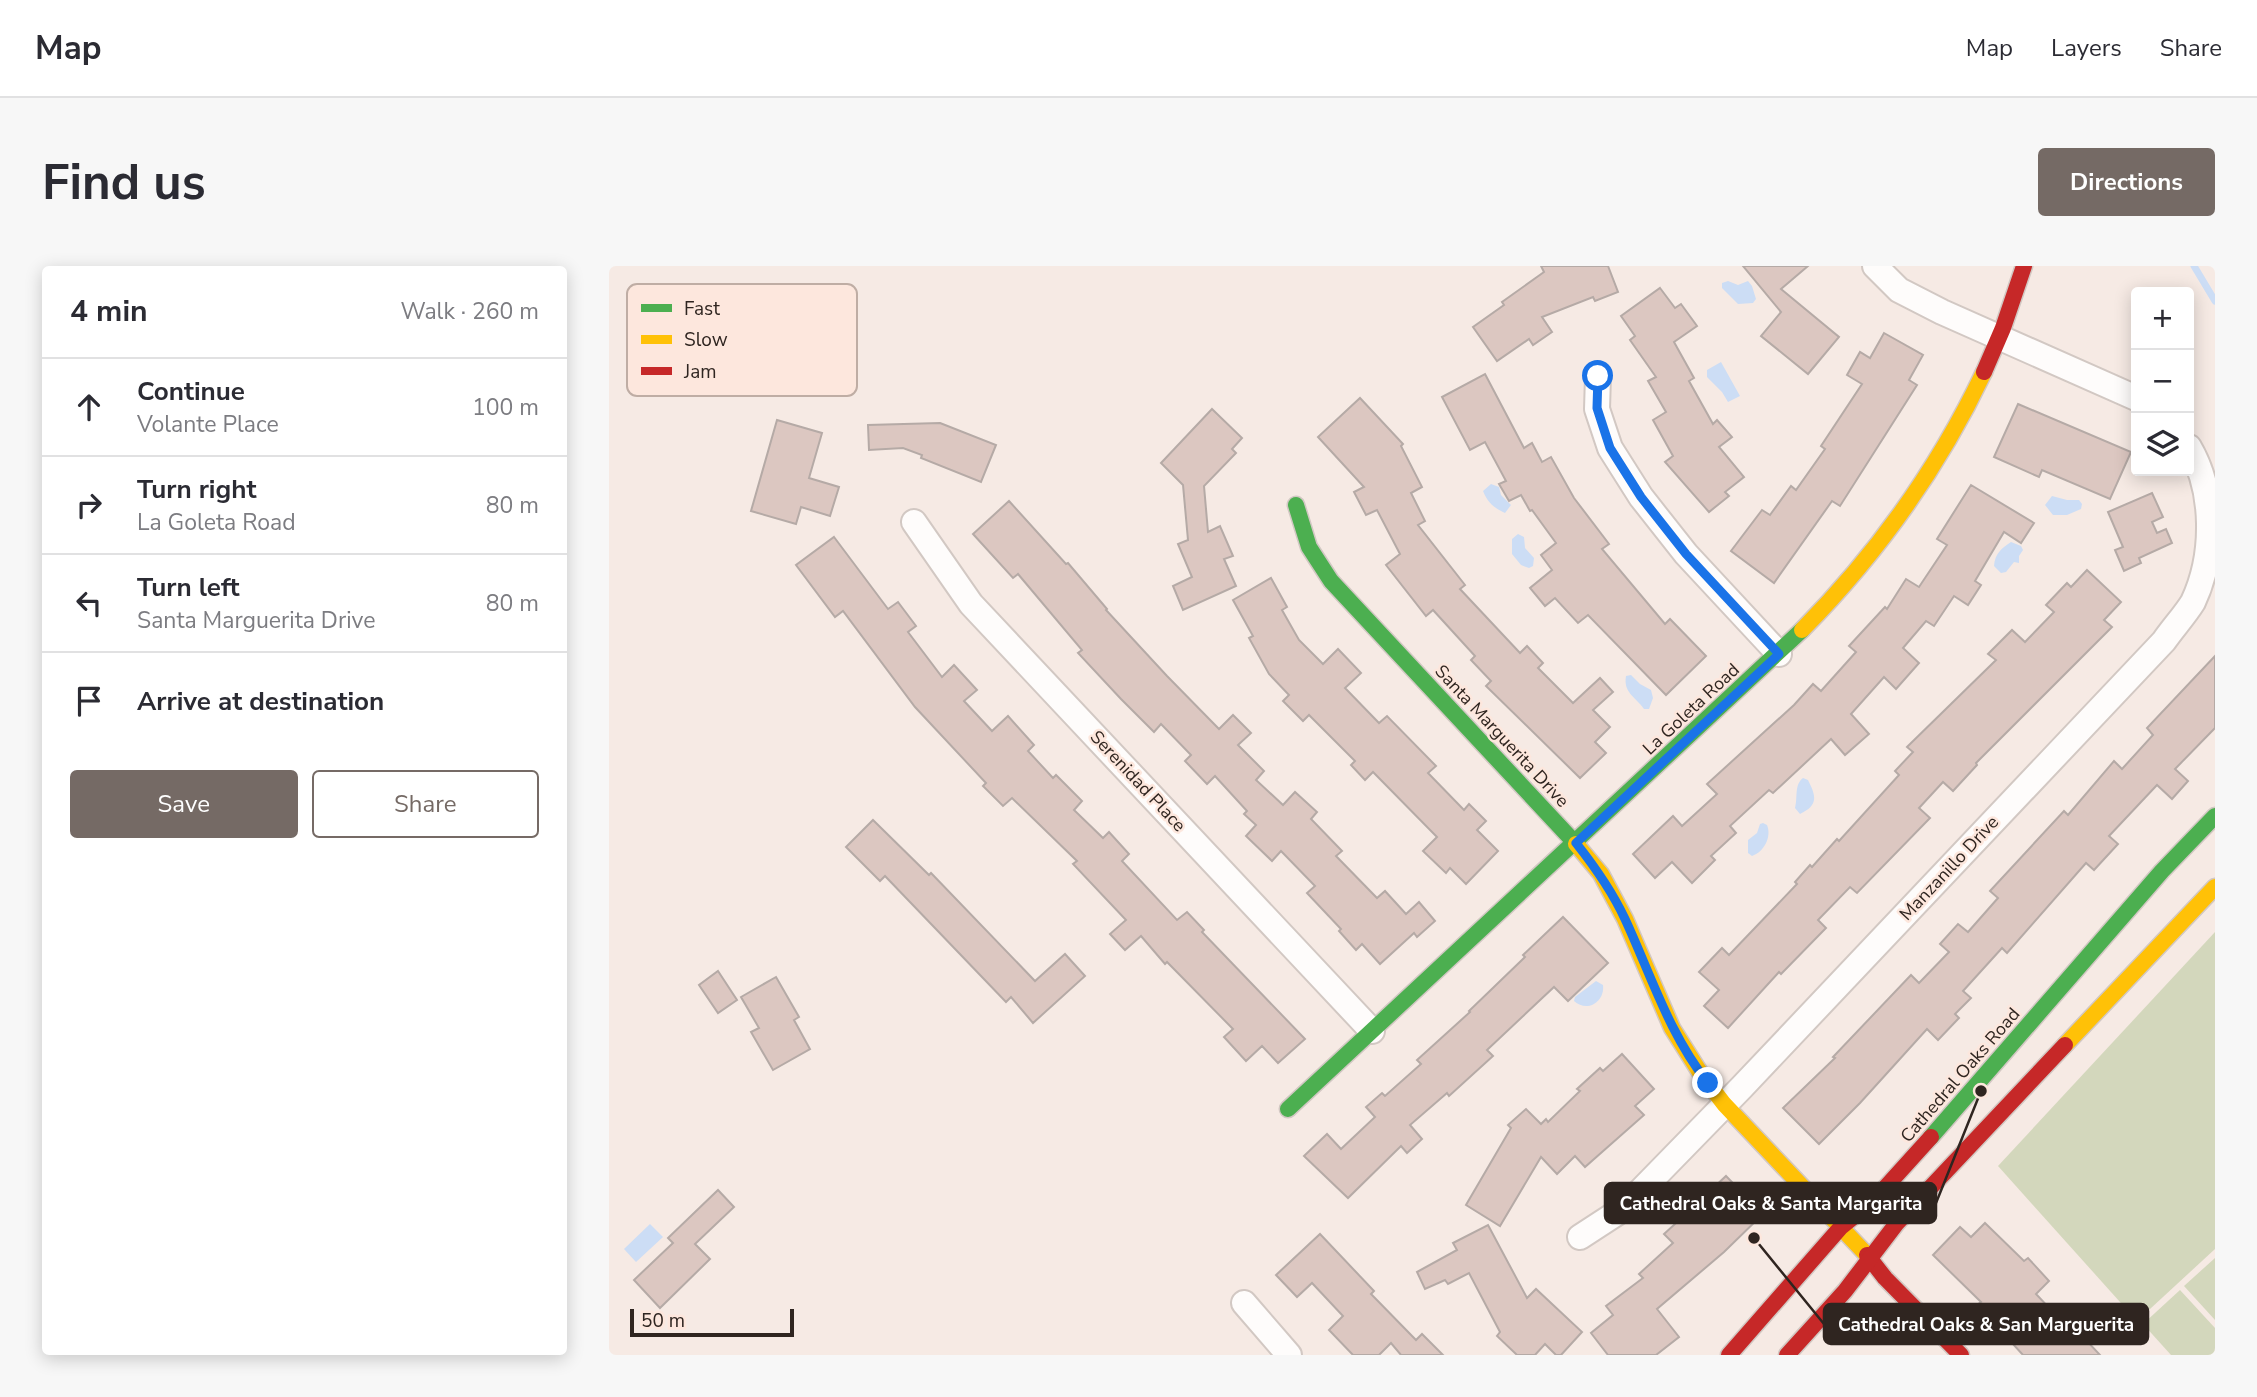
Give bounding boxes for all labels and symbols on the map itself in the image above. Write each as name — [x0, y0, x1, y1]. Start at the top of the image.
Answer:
legend — [627, 284, 857, 396]
text: Fast — [684, 296, 720, 322]
text: Slow — [684, 327, 728, 353]
text: Jam — [683, 359, 717, 385]
route start — [1582, 360, 1613, 391]
street label: La Goleta Road — [1637, 658, 1745, 760]
street label: Santa Marguerita Drive — [1430, 660, 1574, 812]
street label: Serenidad Place — [1085, 725, 1191, 837]
street label: Manzanillo Drive — [1894, 810, 2004, 926]
street label: Cathedral Oaks Road — [1895, 1003, 2025, 1147]
route end — [1692, 1067, 1723, 1098]
callout: Cathedral Oaks & Santa Margarita — [1605, 1183, 1936, 1223]
text: Cathedral Oaks & Santa Margarita — [1619, 1191, 1923, 1217]
callout: Cathedral Oaks & San Marguerita — [1824, 1304, 2148, 1344]
scale bar — [630, 1306, 795, 1338]
text: Cathedral Oaks & San Marguerita — [1838, 1312, 2134, 1338]

